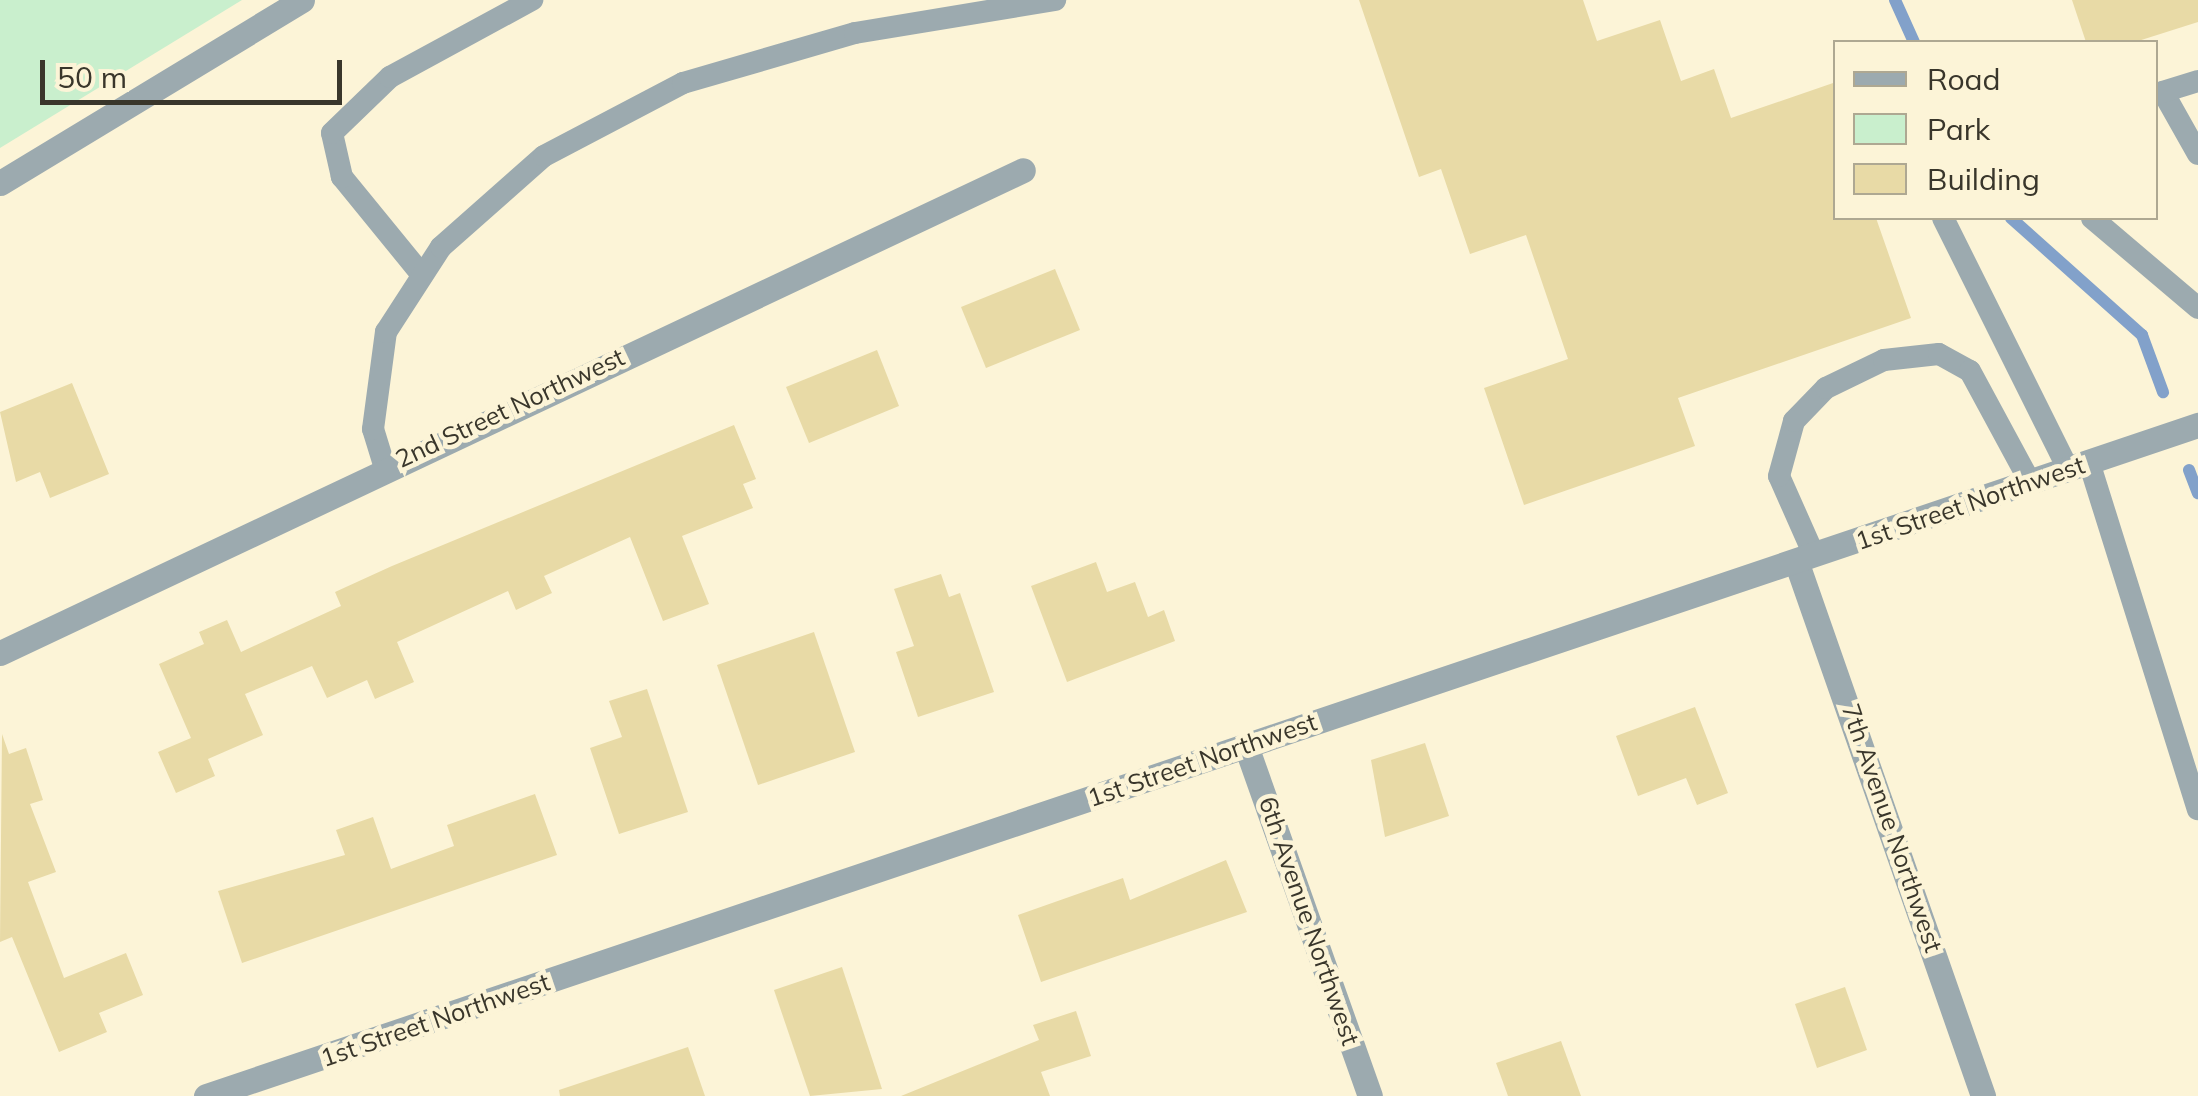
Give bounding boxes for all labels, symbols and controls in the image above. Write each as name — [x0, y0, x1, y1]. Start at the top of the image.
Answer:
scale bar — [45, 40, 348, 102]
legend — [1833, 40, 2158, 220]
text: 50 m — [57, 58, 127, 96]
text: Road — [1927, 60, 2001, 98]
text: Park — [1927, 110, 1990, 148]
text: Building — [1927, 160, 2040, 198]
street label: 2nd Street Northwest — [391, 342, 629, 474]
street label: 1st Street Northwest — [1851, 450, 2089, 556]
street label: 7th Avenue Northwest — [1835, 700, 1949, 956]
street label: 1st Street Northwest — [1083, 707, 1321, 813]
street label: 6th Avenue Northwest — [1252, 793, 1366, 1049]
street label: 1st Street Northwest — [316, 967, 554, 1073]

